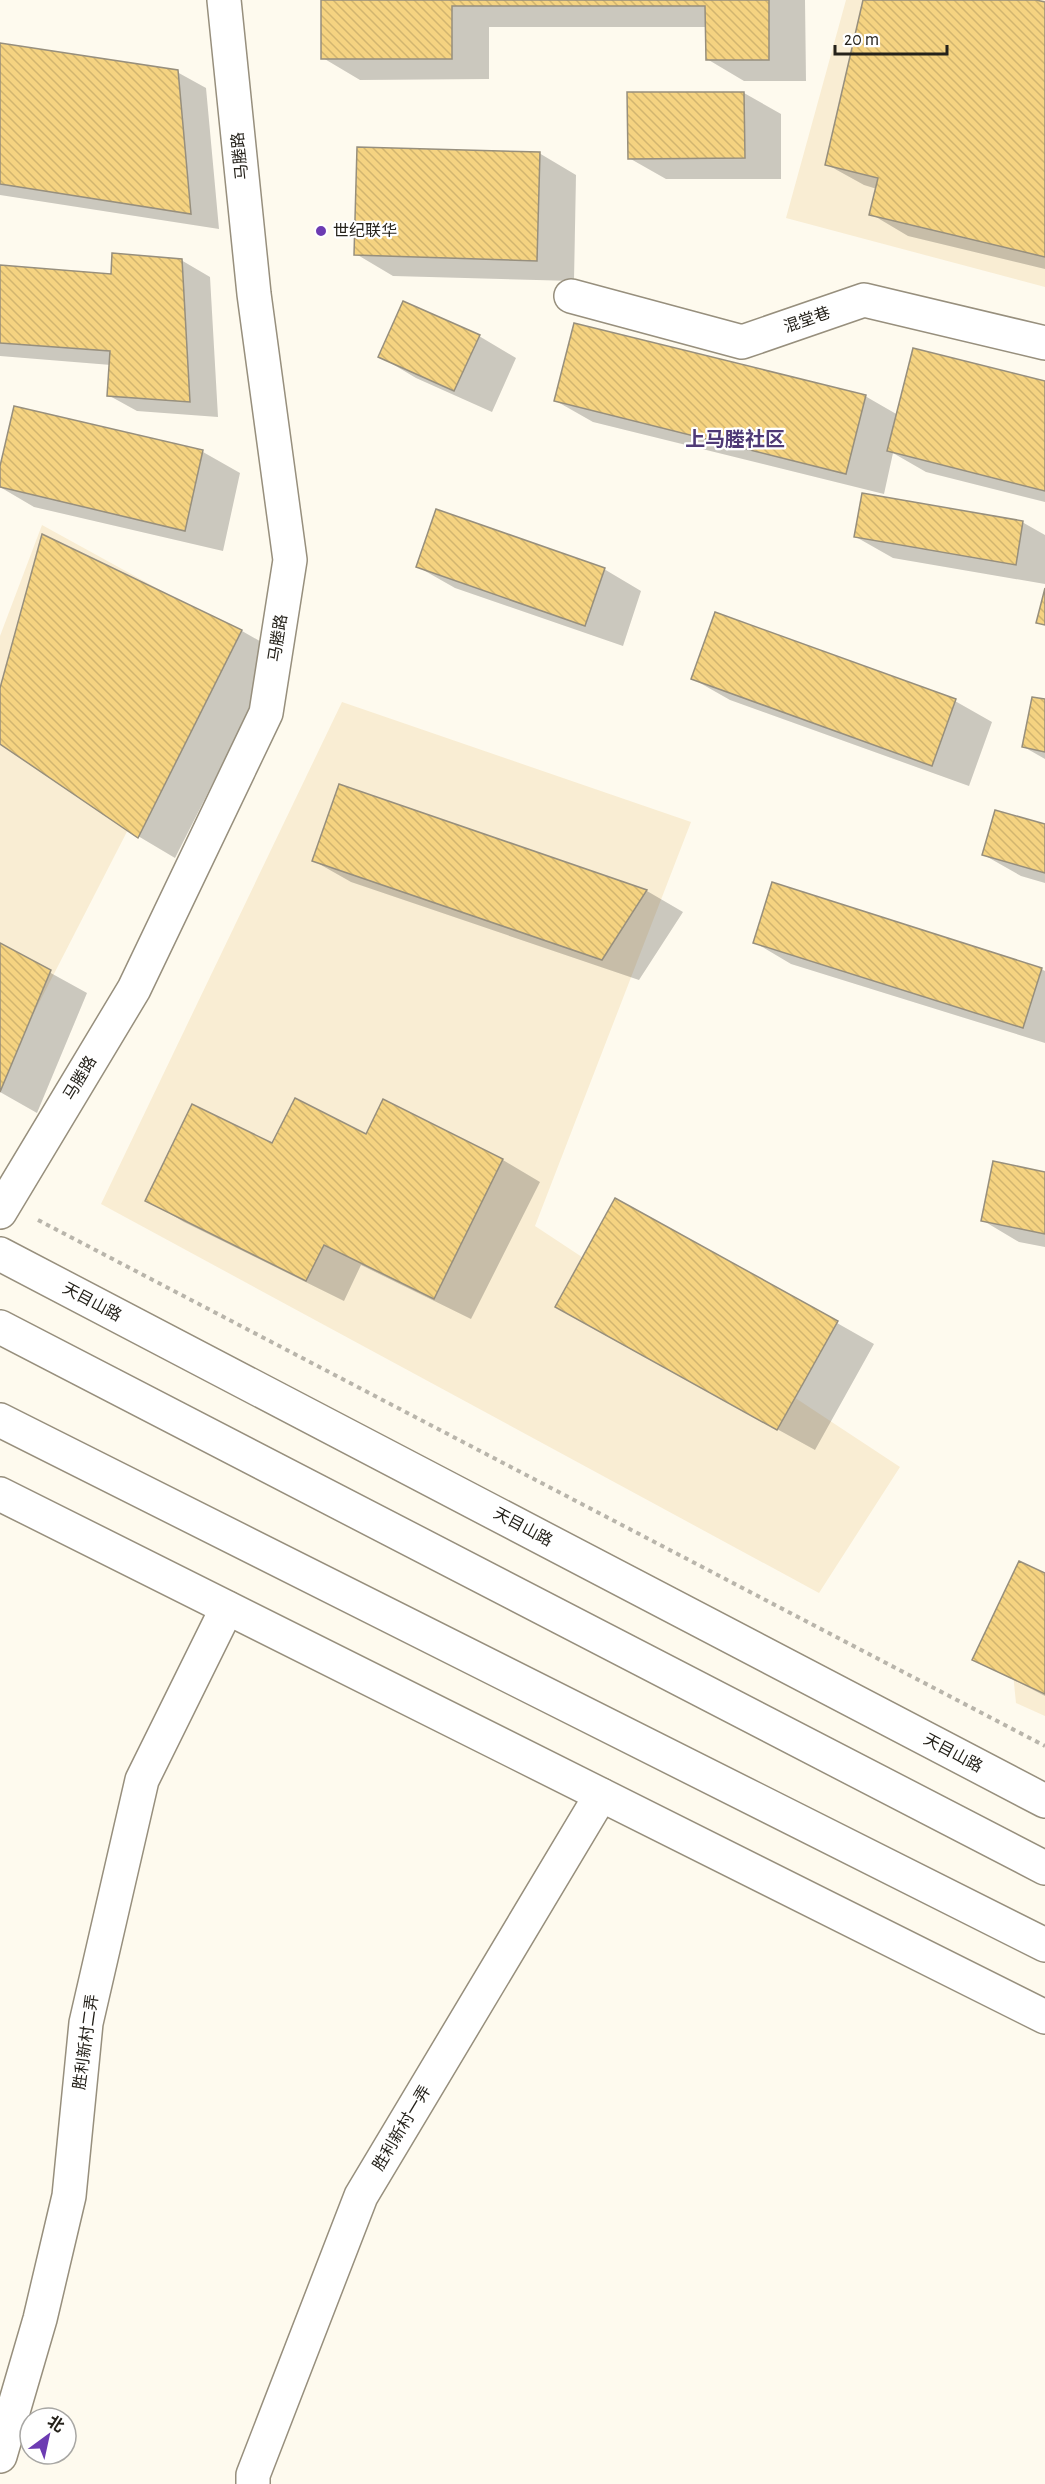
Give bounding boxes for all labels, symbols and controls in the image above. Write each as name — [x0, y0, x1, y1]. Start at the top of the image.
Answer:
scale bar — [835, 18, 948, 56]
text: 20 m — [844, 31, 879, 49]
street label: 马塍路 — [229, 131, 250, 181]
place label: 世纪联华 — [333, 222, 397, 239]
marker: 世纪联华 — [314, 224, 328, 238]
street label: 混堂巷 — [781, 304, 832, 335]
district label: 上马塍社区 — [685, 428, 785, 450]
street label: 马塍路 — [265, 613, 290, 663]
street label: 马塍路 — [60, 1053, 99, 1103]
street label: 天目山路 — [60, 1279, 124, 1324]
street label: 天目山路 — [491, 1504, 555, 1549]
street label: 天目山路 — [921, 1730, 985, 1775]
street label: 胜利新村二弄 — [70, 1993, 101, 2091]
street label: 胜利新村一弄 — [370, 2082, 434, 2173]
north arrow — [18, 2406, 78, 2466]
text: 北 — [45, 2412, 67, 2435]

